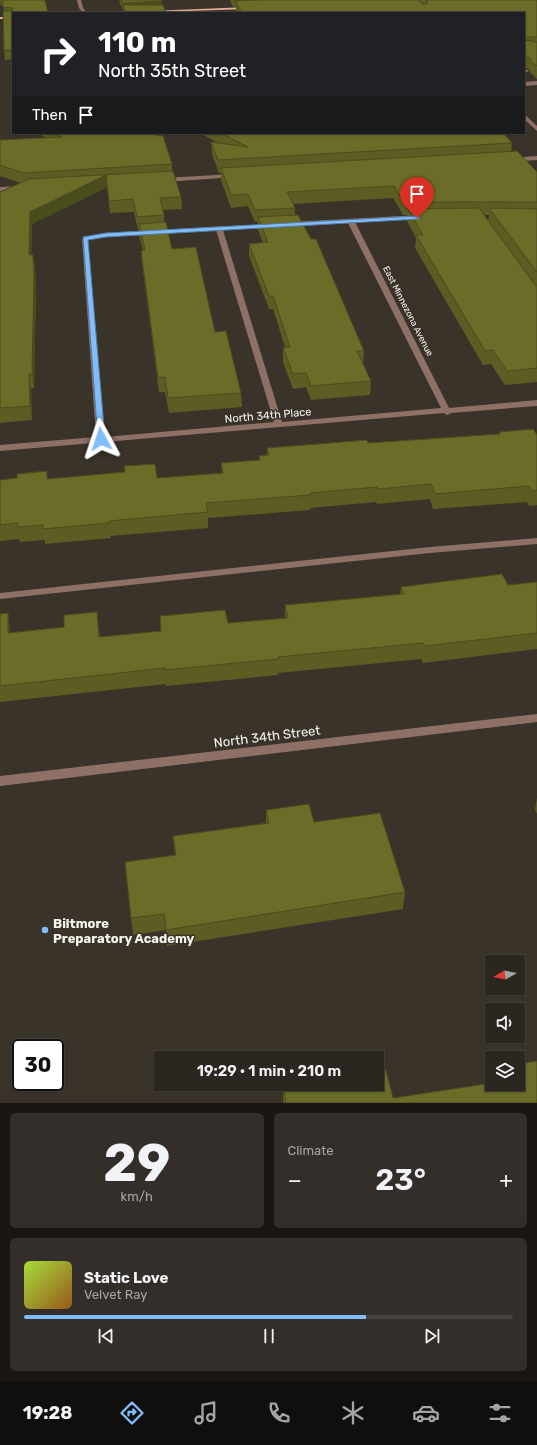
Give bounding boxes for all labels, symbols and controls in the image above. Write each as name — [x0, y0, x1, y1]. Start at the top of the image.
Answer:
text: 110 m — [98, 26, 176, 59]
icon: right — [32, 28, 84, 80]
text: North 35th Street — [98, 60, 246, 82]
icon: arrive — [75, 104, 97, 126]
text: Then — [32, 106, 67, 124]
pin — [400, 177, 434, 218]
icon: arrive — [406, 183, 428, 205]
street label: East Minnezona Avenue — [381, 264, 435, 358]
street label: North 34th Place — [224, 405, 312, 426]
position arrow — [80, 418, 122, 460]
street label: North 34th Street — [213, 723, 321, 750]
place label: Biltmore Preparatory Academy — [53, 916, 195, 946]
marker: Biltmore Preparatory Academy — [40, 925, 50, 935]
north arrow — [485, 955, 525, 995]
map controls — [485, 955, 525, 1091]
button: sound — [485, 1003, 525, 1043]
speed limit sign: 30 — [12, 1039, 64, 1091]
button: layers — [485, 1051, 525, 1091]
text: 19:29 · 1 min · 210 m — [197, 1062, 341, 1080]
text: 29 — [103, 1132, 170, 1194]
text: Climate — [288, 1143, 334, 1158]
text: 23° — [375, 1162, 426, 1198]
text: − — [288, 1167, 302, 1194]
text: + — [499, 1167, 513, 1194]
text: km/h — [121, 1189, 153, 1204]
text: Static Love — [84, 1269, 168, 1287]
text: Velvet Ray — [84, 1287, 147, 1302]
icon: previous — [95, 1325, 117, 1347]
icon: pause — [258, 1325, 280, 1347]
icon: next — [421, 1325, 443, 1347]
icon: directions — [118, 1399, 146, 1427]
icon: music — [192, 1399, 220, 1427]
icon: phone — [265, 1399, 293, 1427]
icon: climate — [339, 1399, 367, 1427]
icon: car — [412, 1399, 440, 1427]
icon: filters — [486, 1399, 514, 1427]
text: 19:28 — [23, 1402, 72, 1424]

